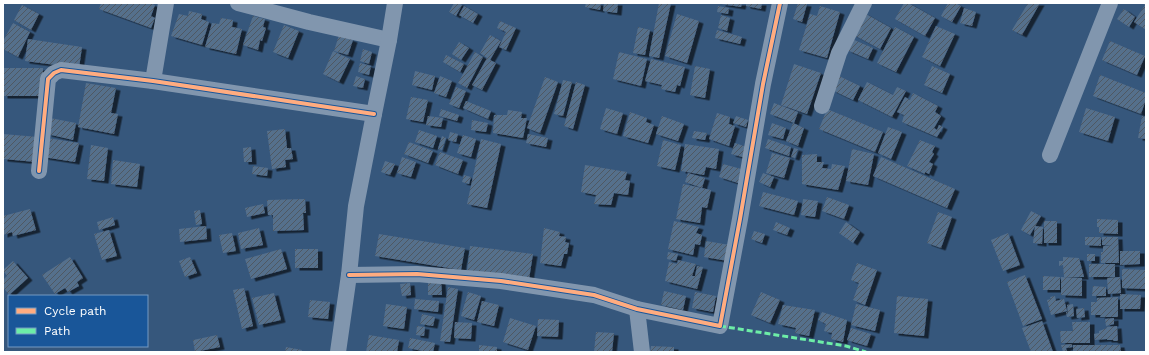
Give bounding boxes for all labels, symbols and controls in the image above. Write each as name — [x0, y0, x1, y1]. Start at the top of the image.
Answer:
legend — [8, 295, 148, 347]
text: Cycle path — [44, 304, 106, 318]
text: Path — [44, 324, 70, 338]

